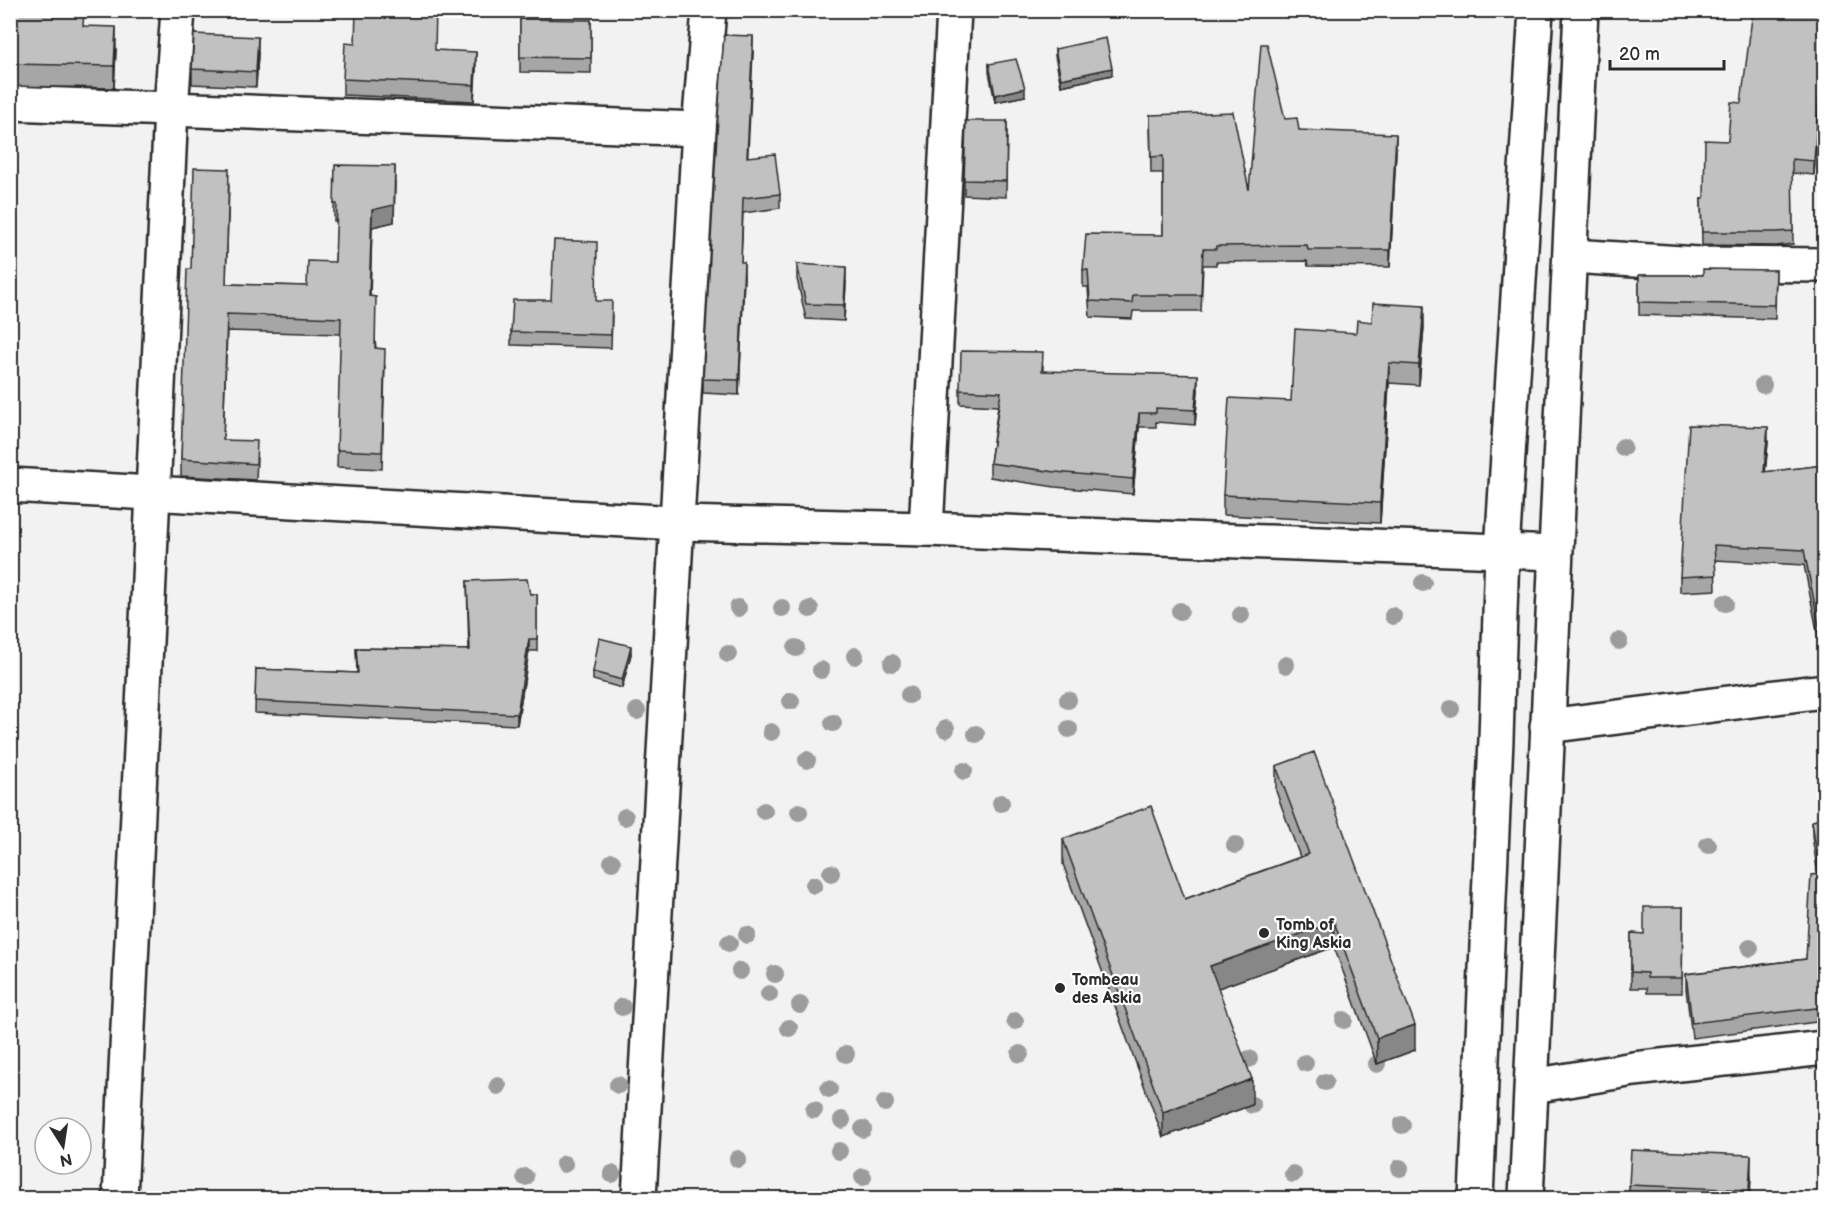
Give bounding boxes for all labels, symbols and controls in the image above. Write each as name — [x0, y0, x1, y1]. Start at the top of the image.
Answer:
scale bar — [1610, 33, 1724, 71]
text: 20 m — [1619, 44, 1660, 65]
place label: Tomb of King Askia — [1276, 916, 1351, 953]
marker: Tomb of King Askia — [1257, 926, 1271, 940]
place label: Tombeau des Askia — [1072, 971, 1141, 1008]
marker: Tombeau des Askia — [1053, 981, 1067, 995]
north arrow — [33, 1116, 93, 1176]
text: N — [58, 1149, 74, 1170]

